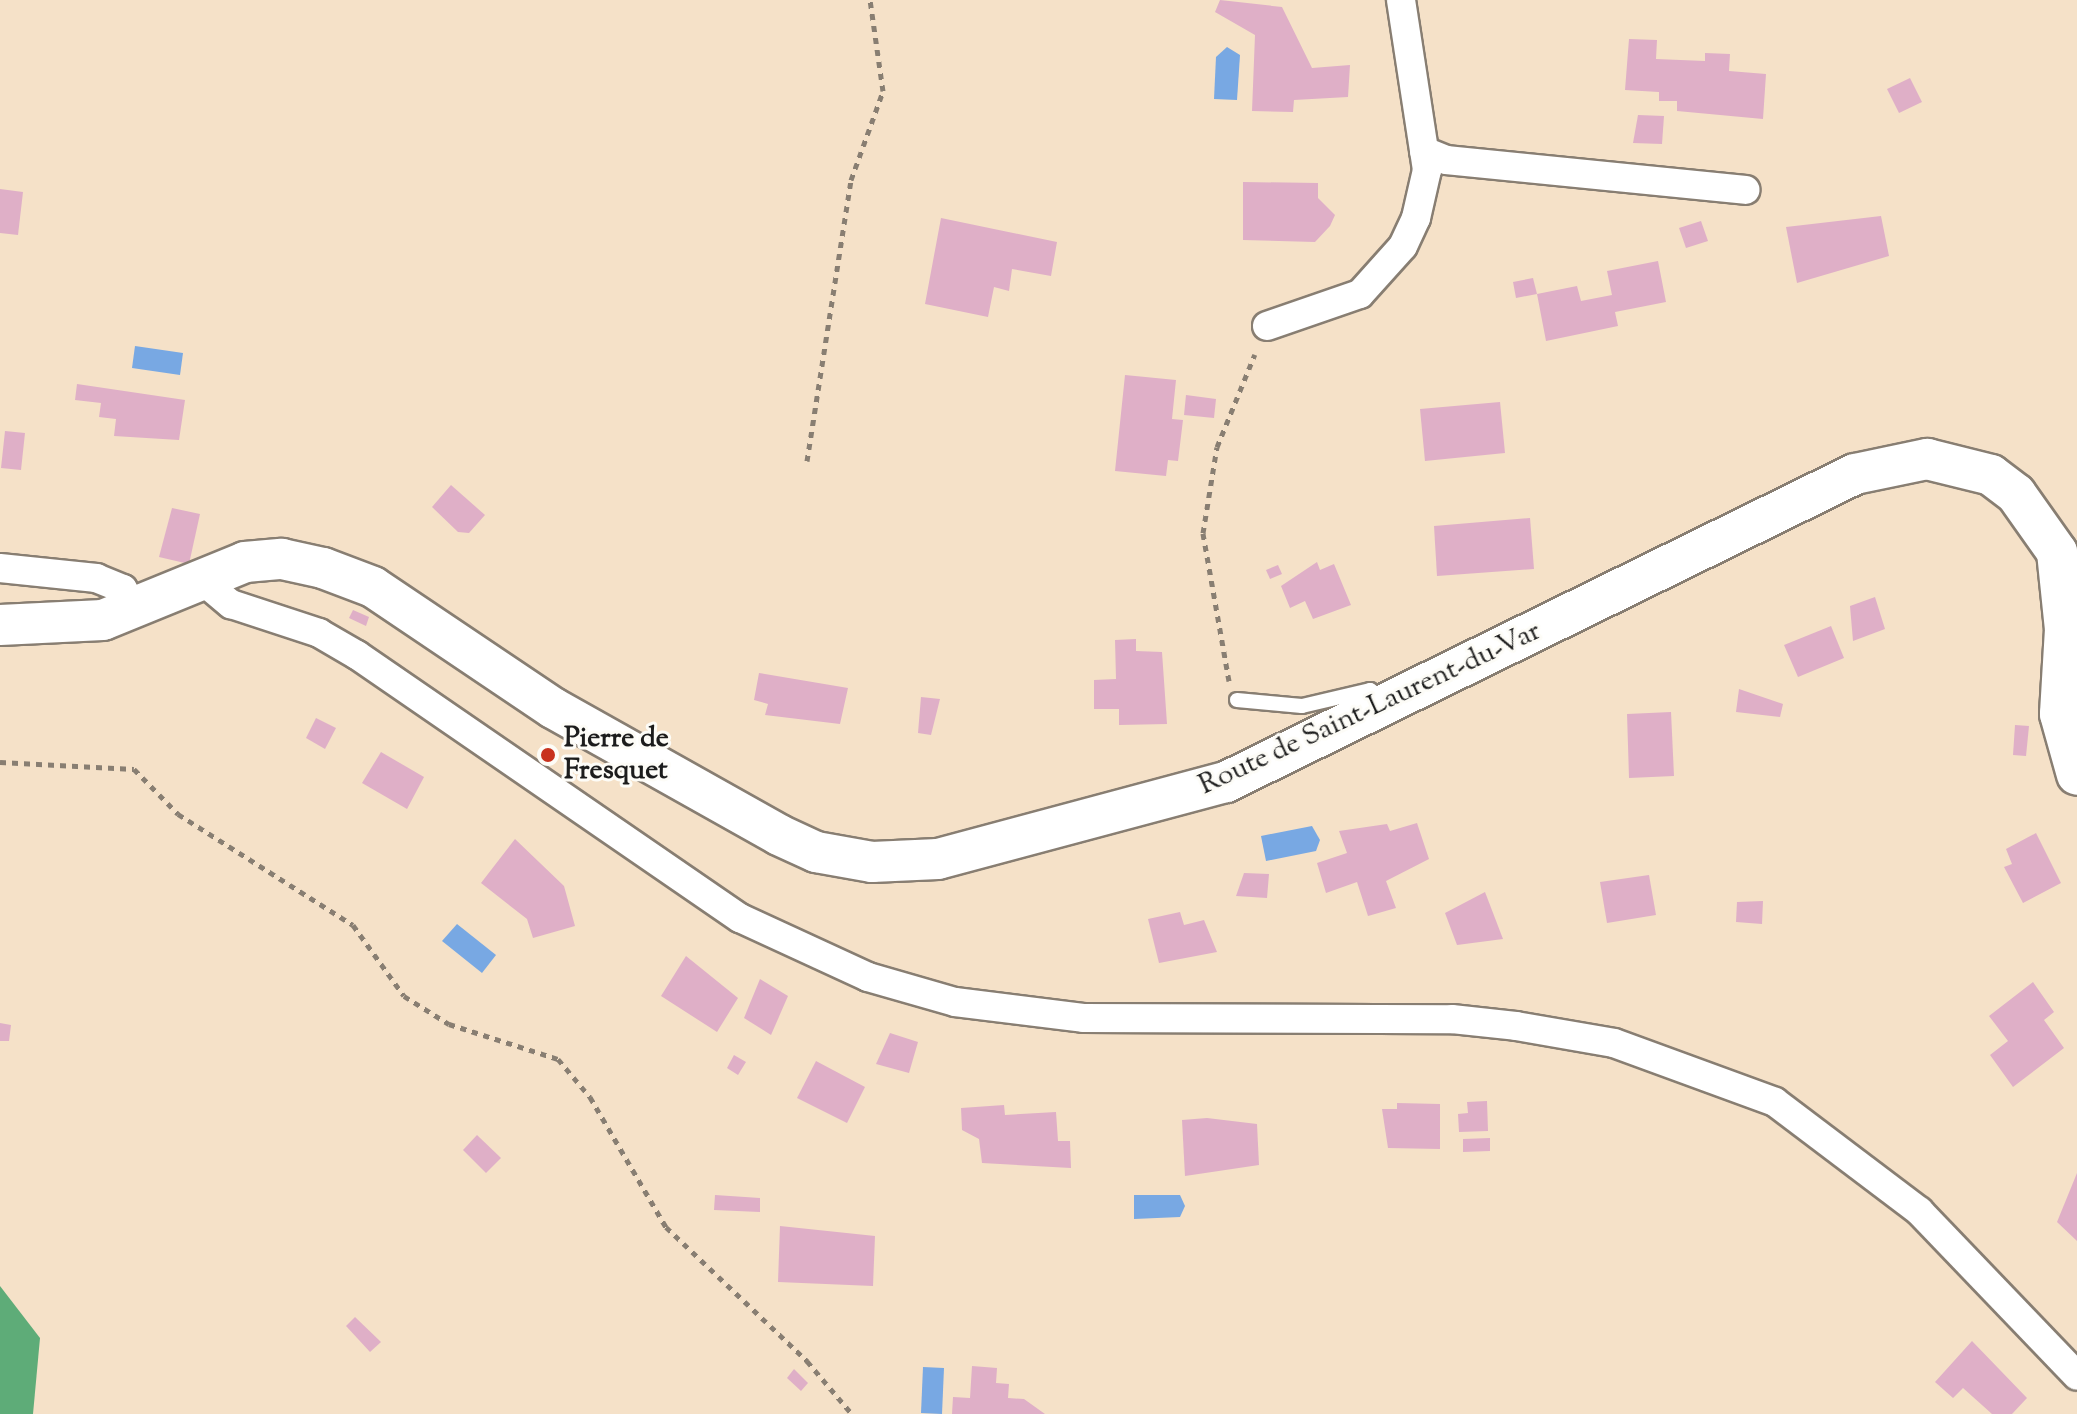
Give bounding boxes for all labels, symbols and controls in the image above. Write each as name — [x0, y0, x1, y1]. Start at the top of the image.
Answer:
street label: Route de Saint-Laurent-du-Var — [1194, 615, 1546, 803]
place label: Pierre de Fresquet — [564, 722, 669, 788]
marker: Pierre de Fresquet — [539, 746, 557, 764]

